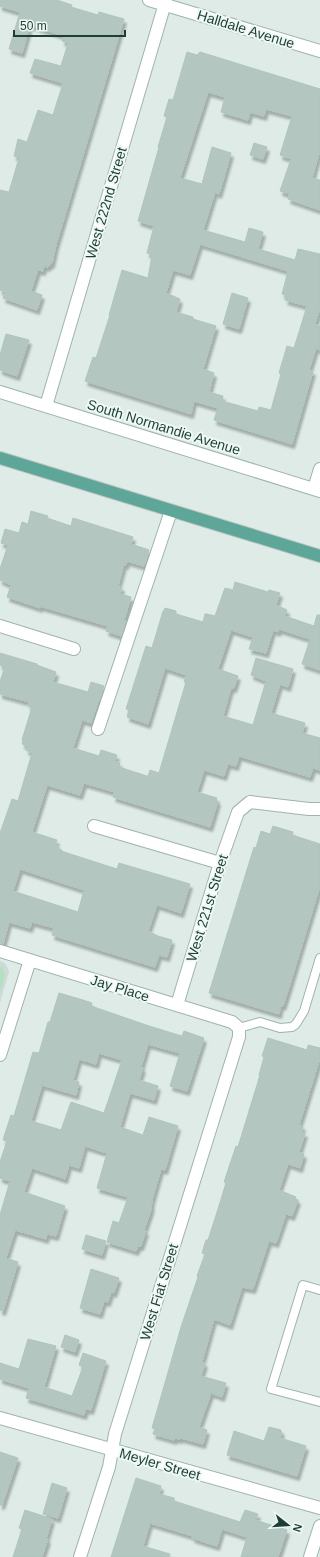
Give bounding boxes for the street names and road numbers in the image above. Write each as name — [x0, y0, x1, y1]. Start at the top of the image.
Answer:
street label: Halldale Avenue — [195, 7, 297, 51]
street label: West 222nd Street — [82, 145, 130, 261]
street label: South Normandie Avenue — [85, 396, 243, 458]
street label: West 221st Street — [183, 852, 231, 963]
street label: Jay Place — [89, 971, 152, 1005]
street label: West Fiat Street — [137, 1242, 181, 1342]
street label: Meyler Street — [118, 1445, 202, 1483]

